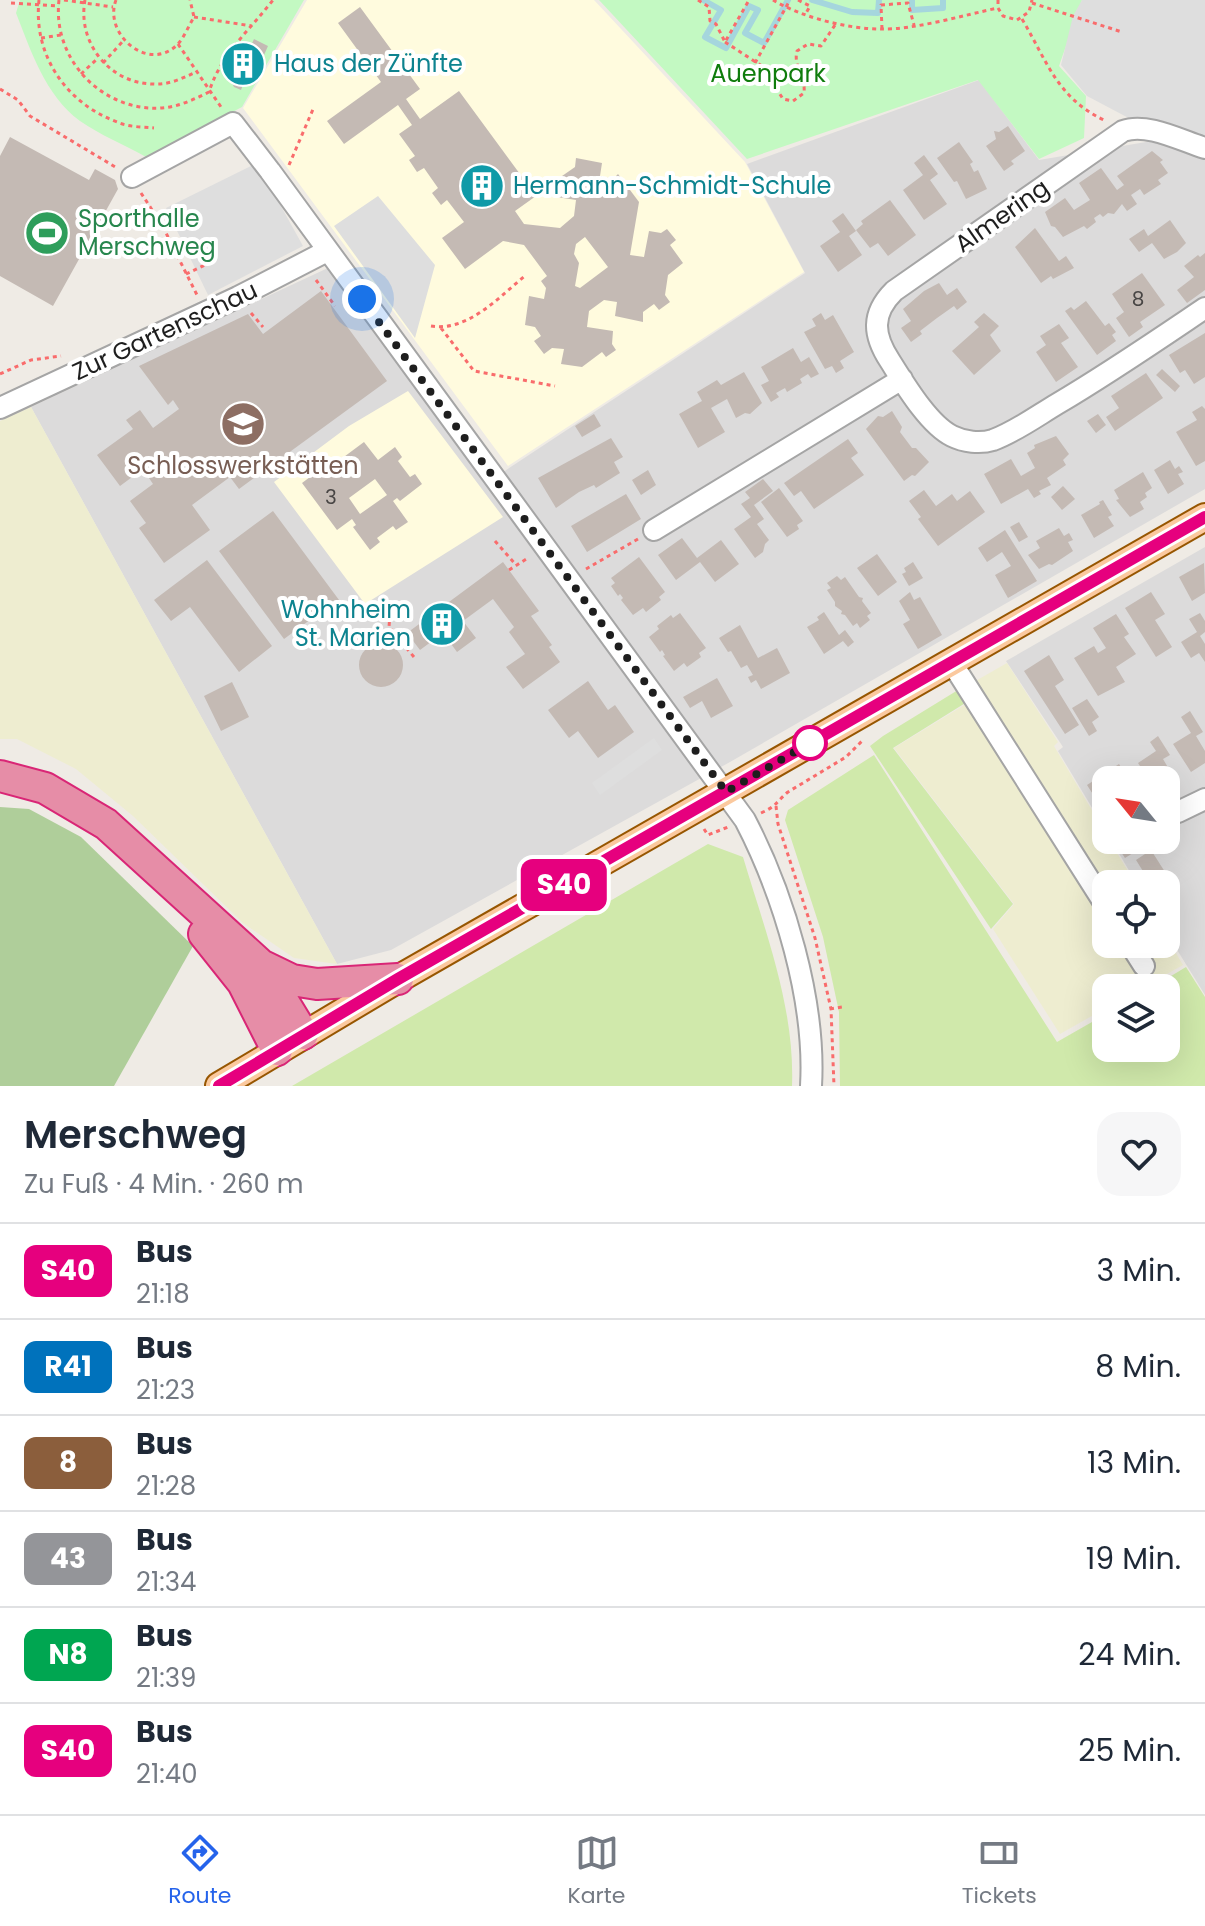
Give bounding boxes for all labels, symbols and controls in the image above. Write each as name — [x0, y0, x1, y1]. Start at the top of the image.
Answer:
building icon: Haus der Zünfte — [219, 40, 267, 88]
place label: Haus der Zünfte — [274, 47, 463, 80]
park label: Auenpark — [710, 57, 826, 90]
building icon: Hermann-Schmidt-Schule — [458, 162, 506, 210]
place label: Hermann-Schmidt-Schule — [513, 169, 831, 202]
street label: Almering — [948, 171, 1055, 260]
place label: Sporthalle Merschweg — [78, 202, 216, 263]
sports icon: Sporthalle Merschweg — [23, 209, 71, 257]
street label: Zur Gartenschau — [67, 273, 263, 388]
your location — [342, 279, 382, 319]
house number: 8 — [1132, 285, 1144, 313]
school or university icon: Schlosswerkstätten — [219, 400, 267, 448]
place label: Schlosswerkstätten — [127, 449, 359, 482]
house number: 3 — [325, 483, 337, 511]
place label: Wohnheim St. Marien — [281, 593, 411, 654]
building icon: Wohnheim St. Marien — [418, 600, 466, 648]
unlabelled marker — [793, 726, 827, 760]
north arrow — [1092, 766, 1180, 854]
map controls — [1092, 766, 1180, 1062]
line badge: S40 — [518, 859, 610, 911]
text: S40 — [537, 865, 591, 904]
button: locate — [1092, 870, 1180, 958]
button: layers — [1092, 974, 1180, 1062]
text: Merschweg — [24, 1108, 247, 1161]
button: heart — [1097, 1112, 1181, 1196]
text: Zu Fuß · 4 Min. · 260 m — [24, 1166, 304, 1202]
text: Bus — [136, 1230, 193, 1273]
text: 3 Min. — [1097, 1249, 1181, 1292]
text: S40 — [41, 1251, 95, 1290]
text: 21:18 — [136, 1276, 190, 1312]
text: Bus — [136, 1326, 193, 1369]
text: 8 Min. — [1095, 1345, 1181, 1388]
text: R41 — [44, 1347, 92, 1386]
text: 21:23 — [136, 1372, 195, 1408]
text: Bus — [136, 1422, 193, 1465]
text: 13 Min. — [1087, 1441, 1181, 1484]
text: 8 — [59, 1443, 77, 1482]
text: 21:28 — [136, 1468, 196, 1504]
text: Bus — [136, 1518, 193, 1561]
text: 19 Min. — [1086, 1537, 1181, 1580]
text: 43 — [50, 1539, 86, 1578]
text: 21:34 — [136, 1564, 196, 1600]
text: Bus — [136, 1614, 193, 1657]
text: 24 Min. — [1078, 1633, 1181, 1676]
text: N8 — [48, 1635, 88, 1674]
text: 21:39 — [136, 1660, 197, 1696]
text: Bus — [136, 1710, 193, 1753]
text: 25 Min. — [1078, 1729, 1181, 1772]
text: S40 — [41, 1731, 95, 1770]
text: 21:40 — [136, 1756, 198, 1792]
tab: Route — [168, 1831, 231, 1912]
tab: Karte — [568, 1831, 625, 1912]
tab: Tickets — [962, 1831, 1037, 1912]

